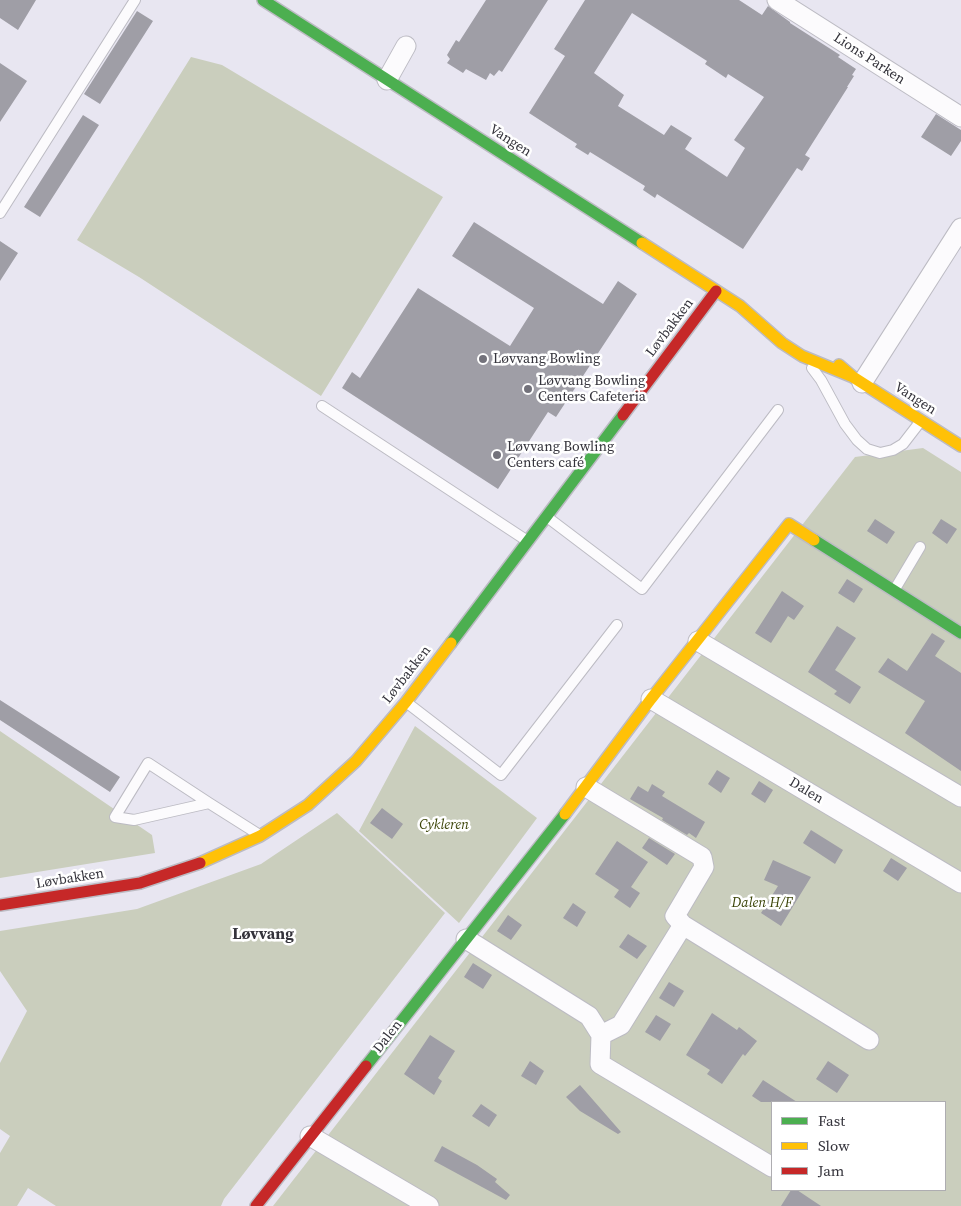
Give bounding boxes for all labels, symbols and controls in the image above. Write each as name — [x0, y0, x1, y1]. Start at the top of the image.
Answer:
street label: Lions Parken — [830, 30, 908, 88]
street label: Vangen — [486, 121, 534, 161]
street label: Løvbakken — [643, 296, 697, 360]
place label: Løvvang Bowling — [493, 351, 600, 367]
marker: Løvvang Bowling — [477, 353, 489, 365]
place label: Løvvang Bowling Centers Cafeteria — [538, 373, 646, 406]
street label: Vangen — [891, 379, 939, 419]
marker: Løvvang Bowling Centers Cafeteria — [522, 383, 534, 395]
place label: Løvvang Bowling Centers café — [507, 439, 614, 472]
marker: Løvvang Bowling Centers café — [491, 449, 503, 461]
street label: Løvbakken — [379, 643, 435, 707]
street label: Dalen — [786, 774, 826, 808]
park label: Cykleren — [419, 817, 469, 833]
street label: Løvbakken — [35, 865, 105, 893]
park label: Dalen H/F — [732, 895, 792, 911]
district label: Løvvang — [232, 925, 294, 945]
street label: Dalen — [370, 1017, 406, 1057]
legend — [771, 1101, 946, 1191]
text: Fast — [818, 1110, 845, 1131]
text: Slow — [818, 1135, 850, 1156]
text: Jam — [818, 1160, 844, 1181]

